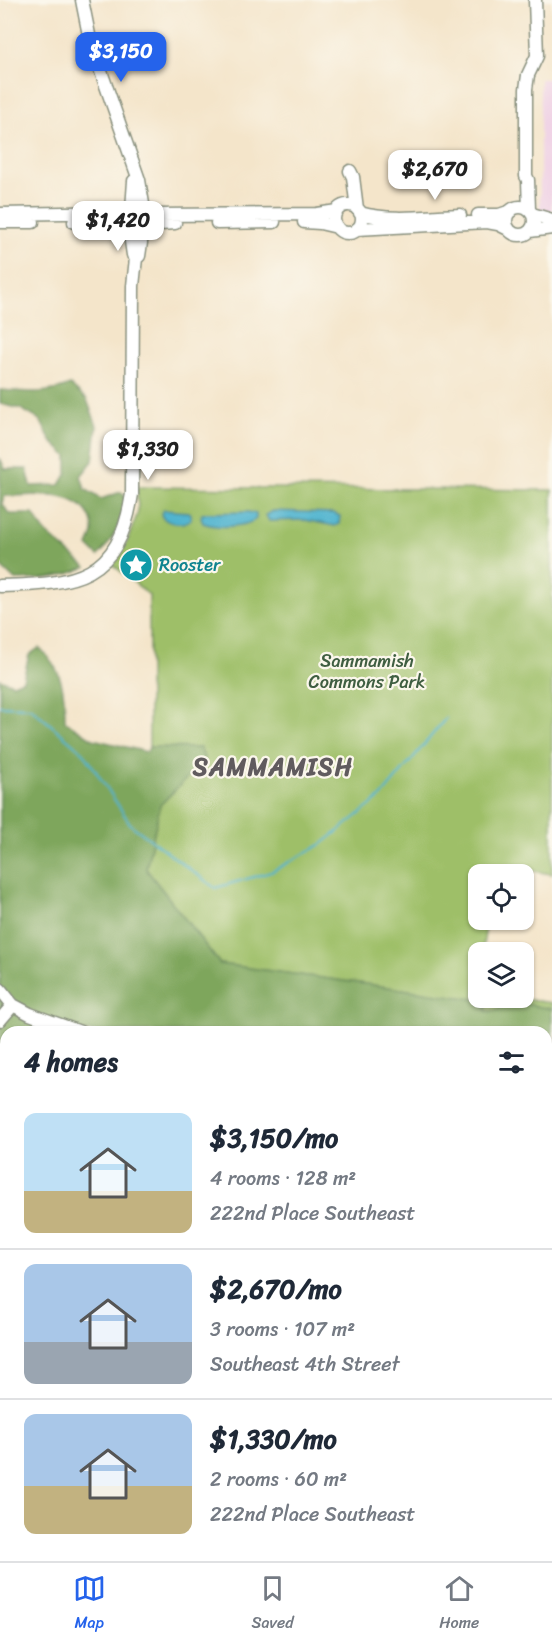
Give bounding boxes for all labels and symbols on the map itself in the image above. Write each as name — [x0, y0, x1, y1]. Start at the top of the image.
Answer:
pin: $3,150 — [72, 32, 170, 83]
pin: $2,670 — [386, 150, 484, 201]
pin: $1,420 — [69, 201, 167, 252]
pin: $1,330 — [99, 430, 197, 481]
place icon: Rooster — [118, 547, 154, 583]
place label: Rooster — [159, 549, 222, 581]
park label: Sammamish Commons Park — [309, 645, 425, 698]
district label: SAMMAMISH — [192, 746, 353, 788]

